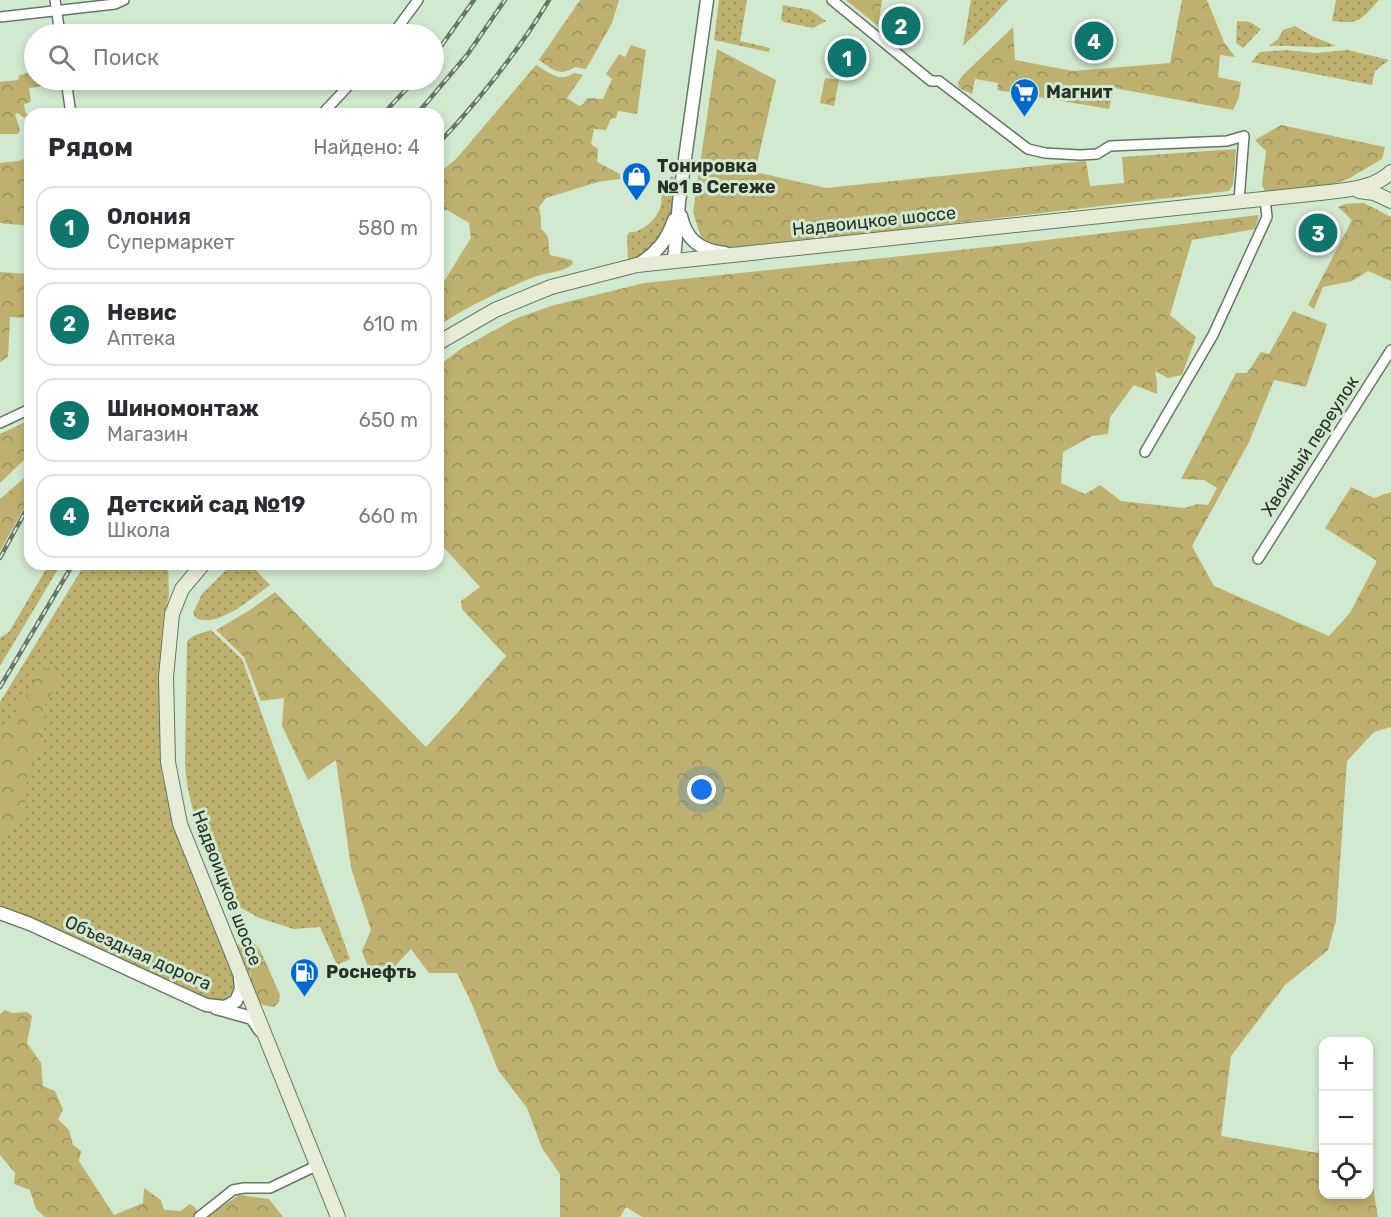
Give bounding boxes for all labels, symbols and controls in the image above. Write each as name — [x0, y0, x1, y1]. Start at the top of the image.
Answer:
pin: 2 — [882, 3, 920, 48]
pin: 4 — [1074, 18, 1114, 63]
search box — [24, 24, 444, 90]
pin: 1 — [828, 36, 866, 80]
icon: search — [45, 41, 78, 74]
text: Поиск — [93, 44, 159, 71]
supermarket icon: Магнит — [1009, 76, 1041, 118]
place label: Магнит — [1046, 81, 1113, 103]
text: Рядом — [48, 132, 133, 163]
text: Найдено: 4 — [313, 135, 420, 159]
place label: Тонировка №1 в Сегеже — [657, 155, 776, 198]
shop icon: Тонировка №1 в Сегеже — [620, 160, 652, 202]
street label: Надвоицкое шоссе — [791, 201, 957, 241]
text: Олония — [107, 203, 191, 230]
pin: 3 — [1298, 210, 1338, 256]
text: 1 — [65, 216, 74, 240]
text: 580 m — [358, 216, 418, 240]
text: Супермаркет — [107, 230, 235, 254]
text: Невис — [107, 299, 177, 326]
text: 2 — [63, 312, 76, 336]
text: 610 m — [362, 312, 418, 336]
text: Аптека — [107, 326, 175, 350]
street label: Хвойный переулок — [1256, 371, 1364, 520]
text: Шиномонтаж — [107, 395, 259, 422]
text: 3 — [63, 408, 76, 432]
text: 650 m — [359, 408, 418, 432]
text: Магазин — [107, 422, 188, 446]
text: Детский сад №19 — [107, 491, 305, 518]
text: 4 — [63, 504, 76, 528]
text: 660 m — [359, 504, 418, 528]
text: Школа — [107, 518, 170, 542]
your location — [687, 775, 716, 804]
street label: Надвоицкое шоссе — [187, 807, 267, 969]
street label: Объездная дорога — [61, 911, 215, 995]
fuel station icon: Роснефть — [289, 956, 321, 998]
place label: Роснефть — [326, 961, 416, 983]
map controls — [1319, 1037, 1373, 1199]
button: + — [1319, 1037, 1373, 1091]
button: − — [1319, 1091, 1373, 1145]
button: locate — [1319, 1145, 1373, 1199]

